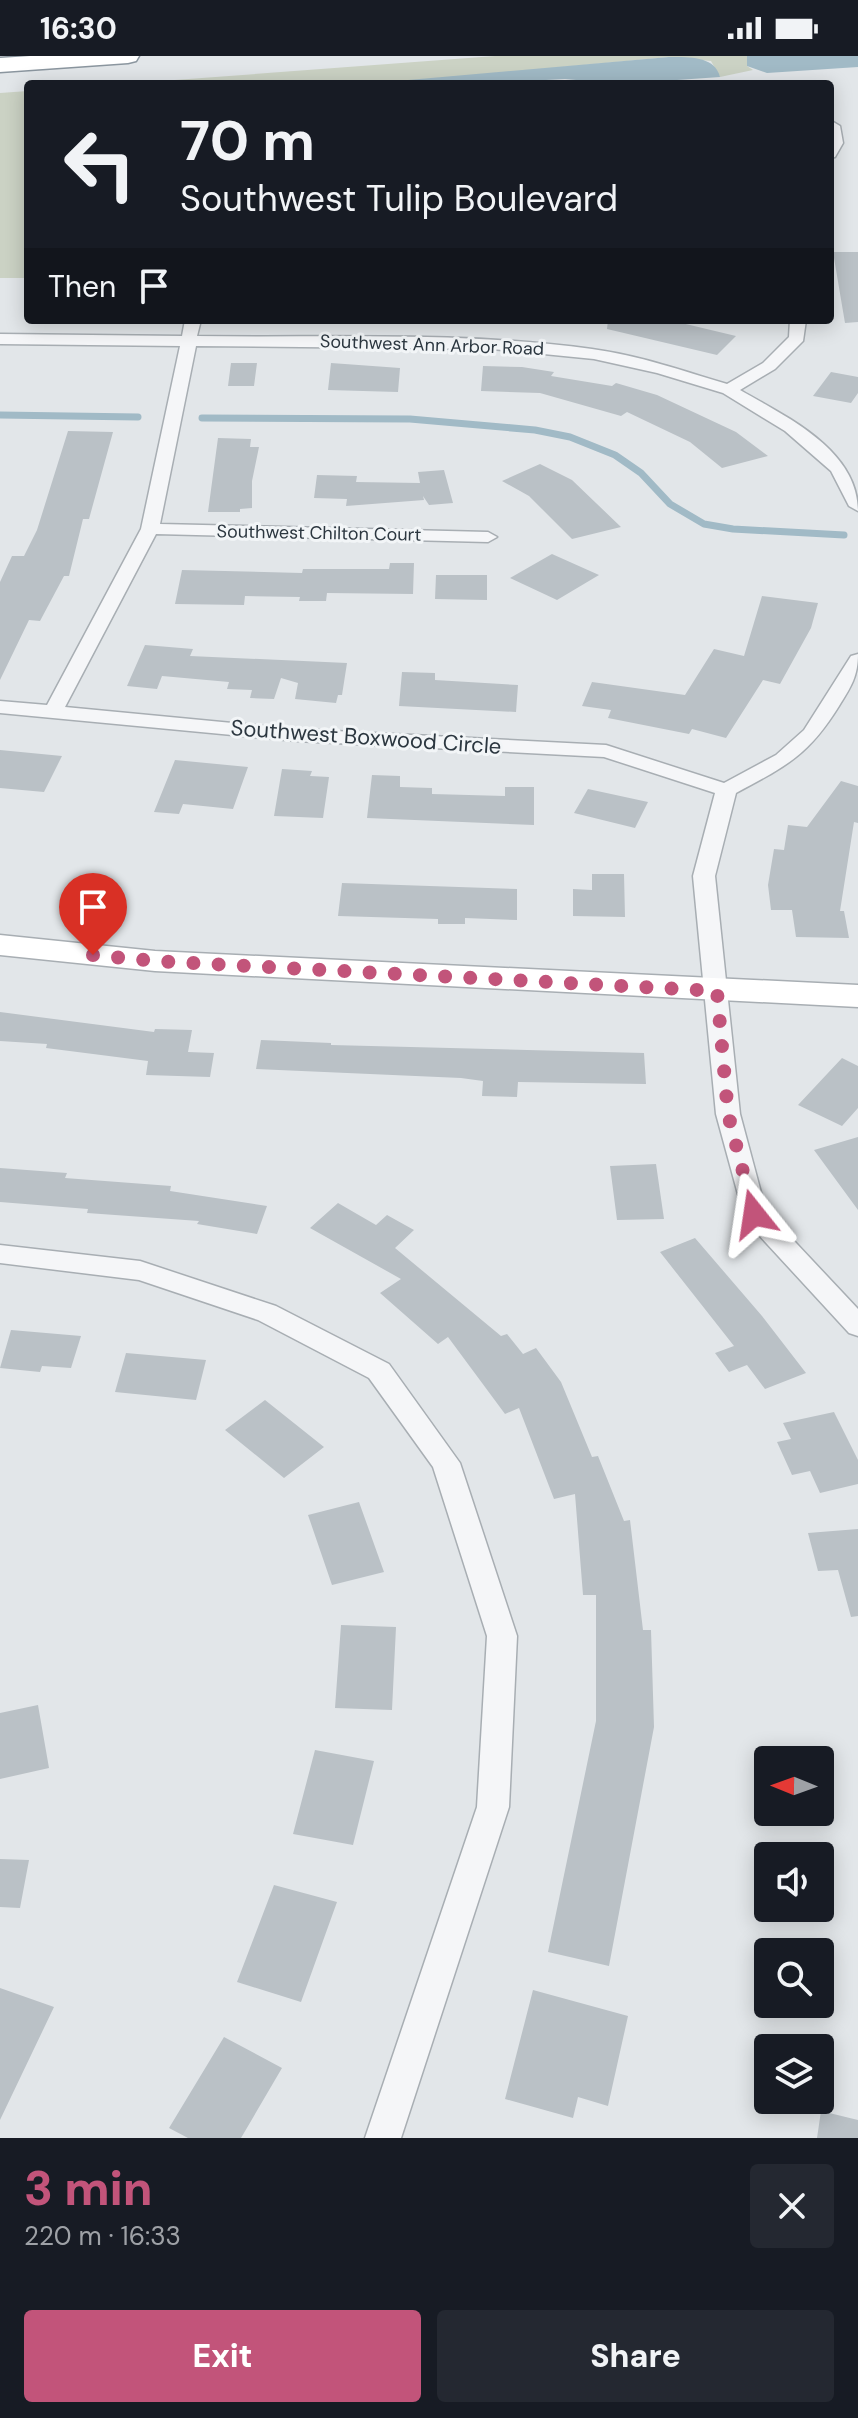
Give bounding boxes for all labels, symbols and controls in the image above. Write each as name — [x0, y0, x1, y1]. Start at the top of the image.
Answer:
text: 16:30 — [40, 9, 117, 48]
text: 70 m — [180, 104, 315, 177]
icon: left — [48, 112, 152, 216]
text: Southwest Tulip Boulevard — [180, 175, 618, 222]
icon: arrive — [132, 264, 176, 308]
text: Then — [48, 267, 116, 306]
street label: Southwest Ann Arbor Road — [320, 329, 544, 361]
street label: Southwest Chilton Court — [216, 519, 422, 547]
street label: Southwest Boxwood Circle — [230, 713, 502, 761]
pin — [59, 873, 127, 955]
icon: arrive — [71, 885, 115, 929]
position arrow — [712, 1172, 796, 1256]
north arrow — [754, 1746, 834, 1826]
map controls — [754, 1746, 834, 2114]
button: sound — [754, 1842, 834, 1922]
button: search — [754, 1938, 834, 2018]
button: layers — [754, 2034, 834, 2114]
text: 3 min — [24, 2157, 153, 2220]
button: close — [750, 2164, 834, 2248]
text: 220 m · 16:33 — [24, 2219, 181, 2253]
button: Exit — [24, 2310, 421, 2402]
button: Share — [437, 2310, 834, 2402]

